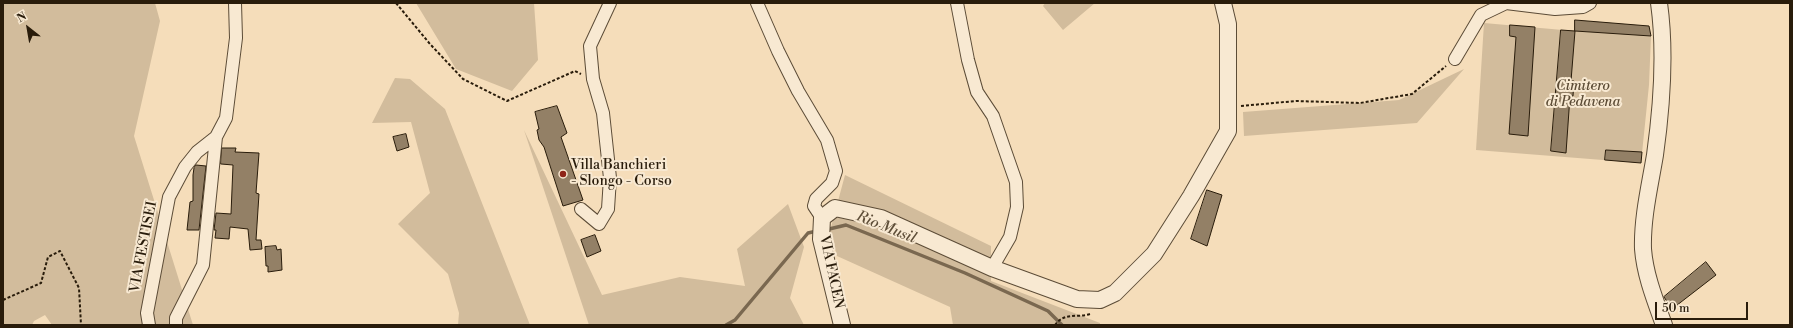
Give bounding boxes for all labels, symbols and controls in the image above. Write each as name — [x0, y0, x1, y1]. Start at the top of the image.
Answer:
north arrow — [8, 8, 48, 48]
text: N — [14, 9, 29, 26]
park label: Cimitero di Pedavena — [1546, 79, 1620, 112]
place label: Villa Banchieri - Slongo - Corso — [571, 158, 672, 190]
marker: Villa Banchieri - Slongo - Corso — [558, 169, 568, 179]
street label: VIA FESTISEI — [127, 200, 161, 294]
water label: Rio Musil — [853, 208, 919, 248]
street label: VIA FACEN — [815, 234, 847, 310]
scale bar — [1657, 294, 1750, 320]
text: 50 m — [1662, 301, 1690, 316]

